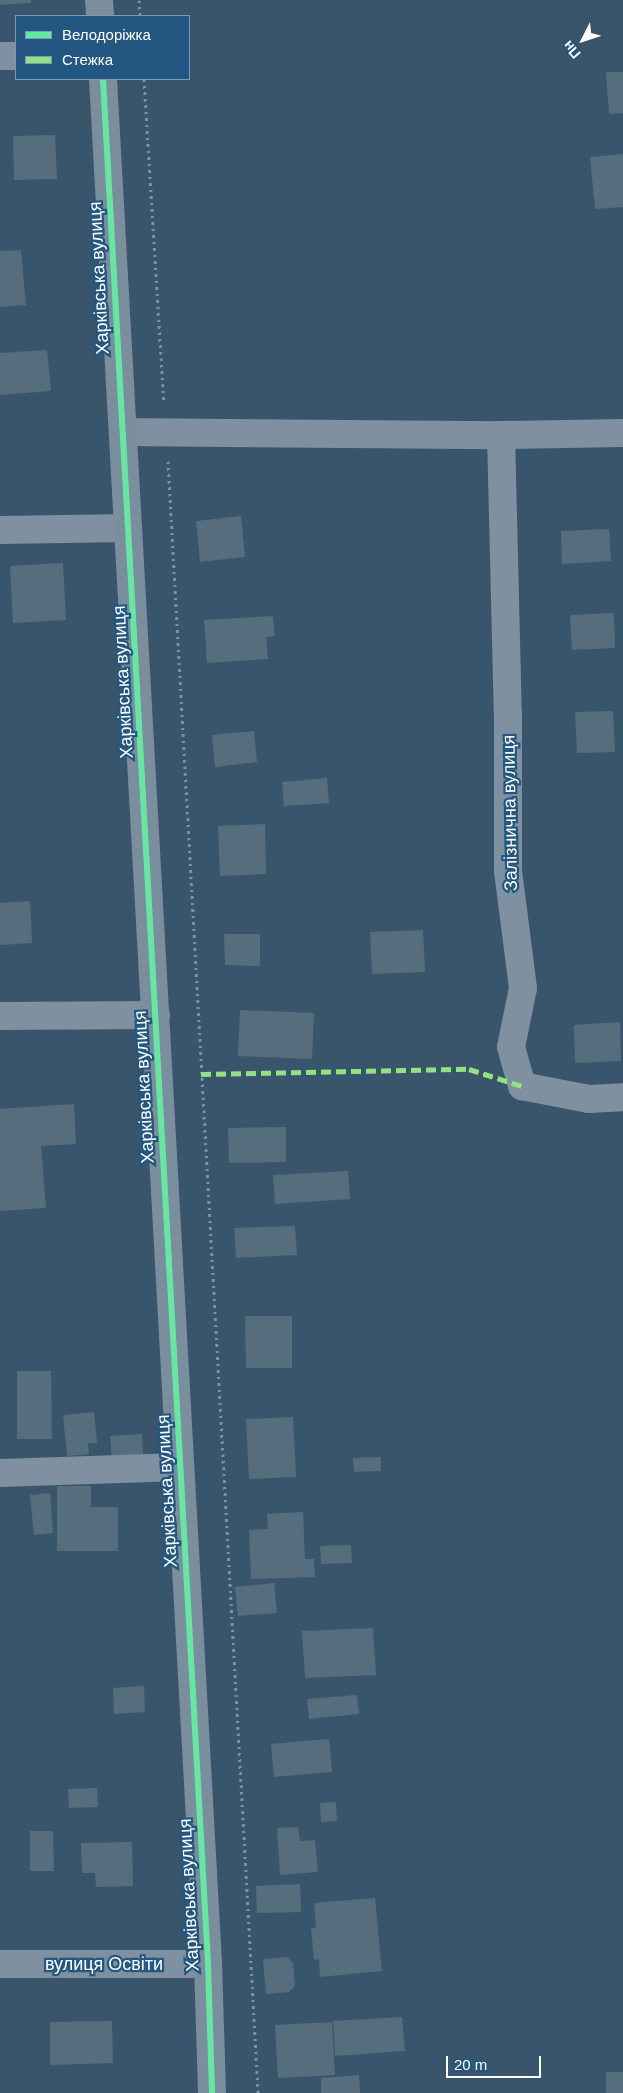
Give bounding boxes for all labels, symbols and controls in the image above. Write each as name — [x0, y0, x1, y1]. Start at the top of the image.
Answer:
legend — [15, 15, 190, 80]
north arrow — [558, 15, 608, 65]
text: Велодоріжка — [62, 26, 151, 43]
text: Пн — [560, 38, 584, 62]
text: Стежка — [62, 51, 113, 68]
street label: Харківська вулиця — [84, 201, 114, 355]
street label: Харківська вулиця — [108, 605, 138, 759]
street label: Залізнична вулиця — [498, 735, 522, 891]
street label: Харківська вулиця — [129, 1010, 159, 1164]
street label: Харківська вулиця — [152, 1414, 182, 1568]
street label: Харківська вулиця — [174, 1818, 204, 1972]
street label: вулиця Освіти — [45, 1953, 163, 1975]
scale bar — [448, 2046, 543, 2078]
text: 20 m — [454, 2056, 487, 2073]

